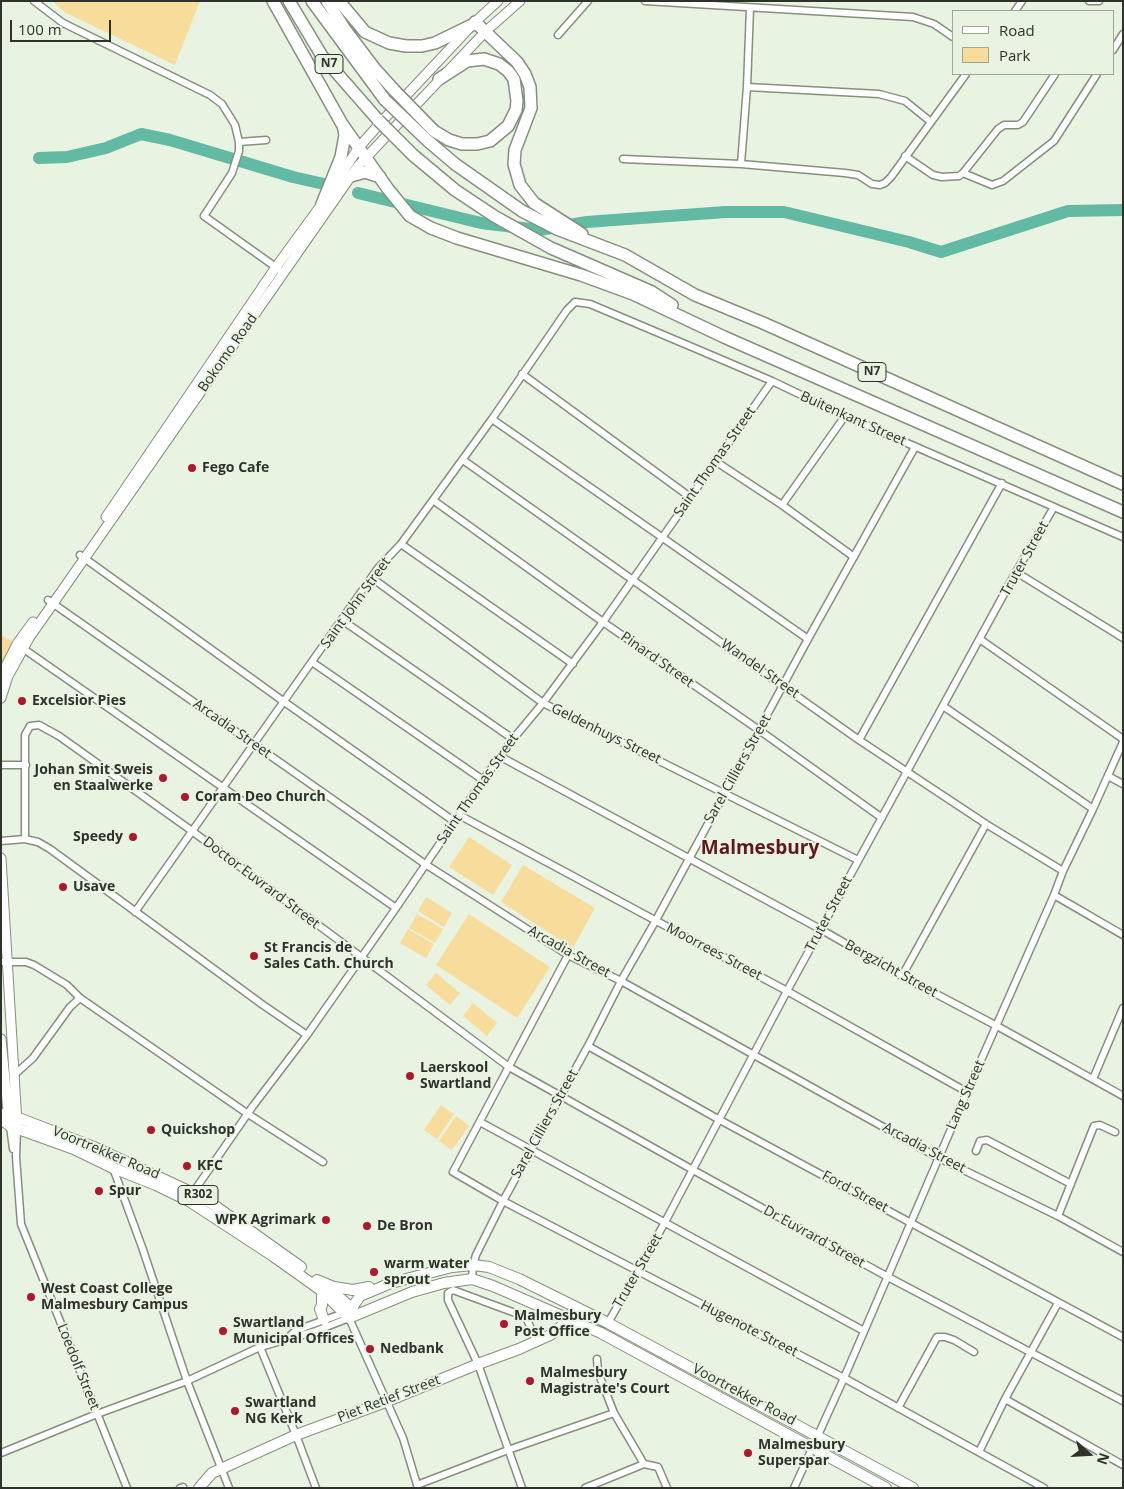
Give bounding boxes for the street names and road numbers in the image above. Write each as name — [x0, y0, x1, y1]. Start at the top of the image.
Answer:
road number: N7 — [315, 54, 343, 74]
street label: Bokomo Road — [195, 311, 261, 395]
road number: N7 — [858, 362, 886, 382]
street label: Buitenkant Street — [797, 388, 909, 450]
street label: Saint Thomas Street — [671, 403, 759, 521]
street label: Truter Street — [997, 518, 1053, 600]
street label: Saint John Street — [317, 554, 395, 652]
street label: Pinard Street — [617, 629, 697, 691]
street label: Wandel Street — [718, 636, 802, 702]
street label: Arcadia Street — [190, 696, 274, 762]
street label: Geldenhuys Street — [548, 700, 664, 768]
street label: Sarel Cilliers Street — [701, 712, 775, 826]
street label: Saint Thomas Street — [434, 730, 522, 848]
street label: Doctor Euvrard Street — [199, 834, 323, 932]
street label: Truter Street — [802, 873, 856, 955]
street label: Moorrees Street — [663, 920, 765, 984]
street label: Arcadia Street — [525, 922, 613, 982]
street label: Bergzicht Street — [842, 937, 940, 1001]
street label: Lang Street — [943, 1058, 989, 1132]
street label: Sarel Cilliers Street — [508, 1067, 582, 1181]
street label: Arcadia Street — [880, 1119, 968, 1177]
street label: Voortrekker Road — [50, 1123, 162, 1183]
street label: Ford Street — [819, 1168, 891, 1216]
road number: R302 — [178, 1186, 218, 1204]
street label: Dr Euvrard Street — [760, 1202, 868, 1272]
street label: Truter Street — [610, 1231, 666, 1311]
street label: Hugenote Street — [698, 1297, 800, 1361]
street label: Loedolf Street — [53, 1321, 103, 1413]
street label: Voortrekker Road — [689, 1361, 799, 1429]
street label: Piet Retief Street — [335, 1372, 443, 1426]

